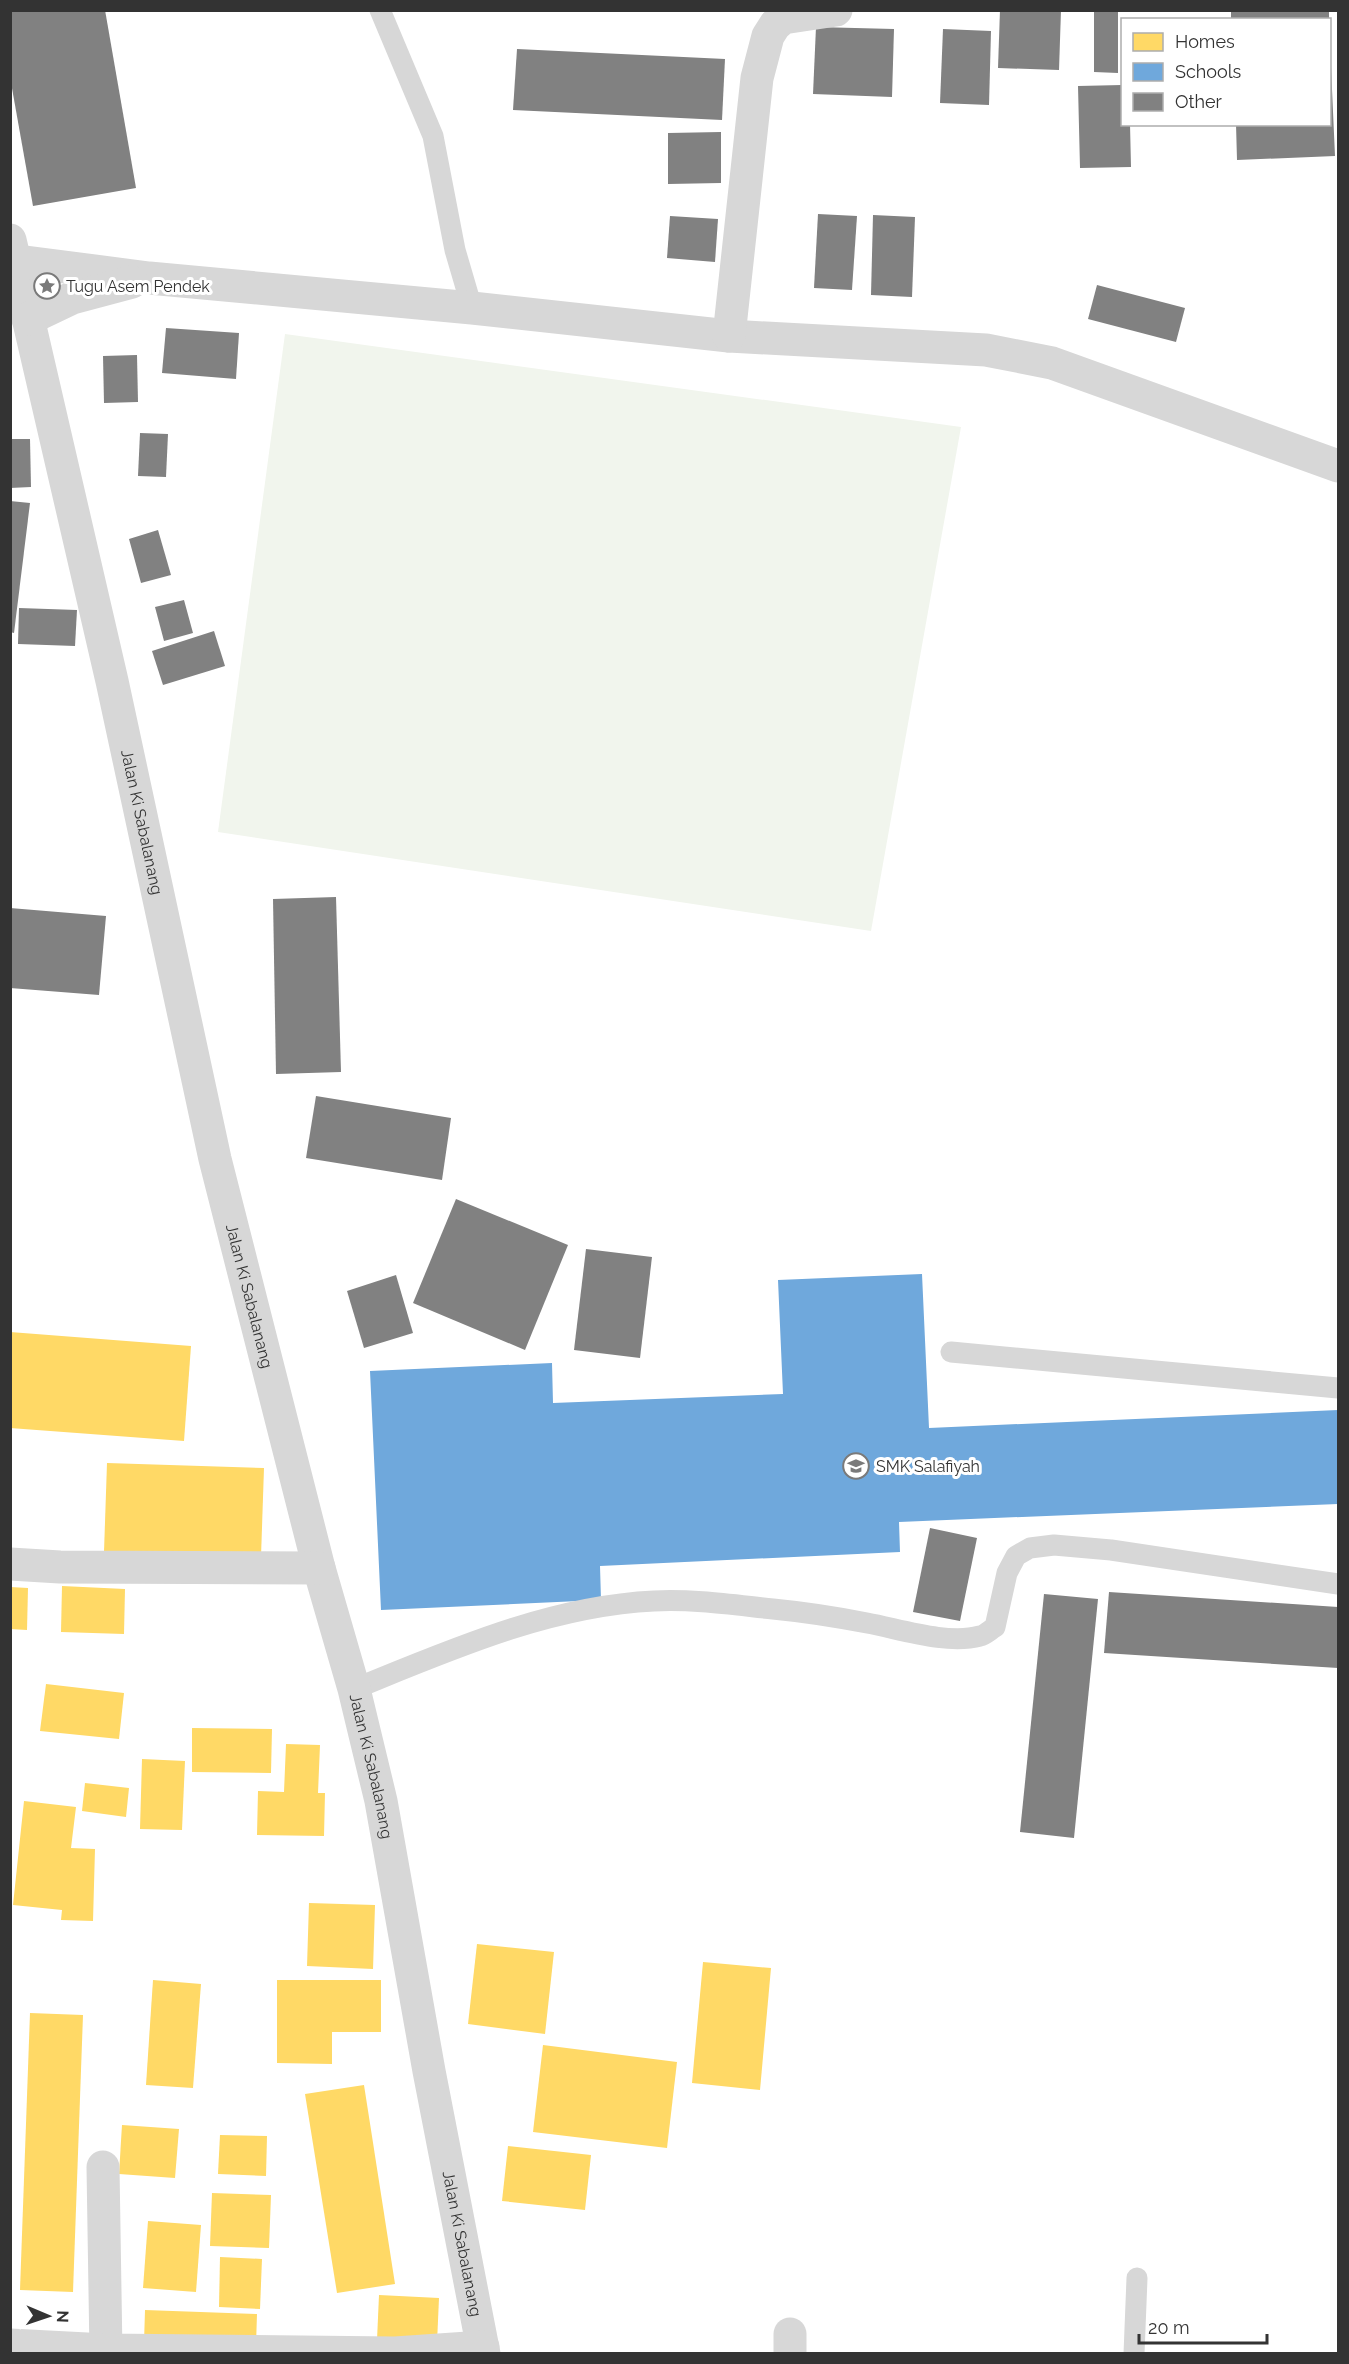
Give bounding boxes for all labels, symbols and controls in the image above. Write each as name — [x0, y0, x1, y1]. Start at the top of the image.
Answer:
legend — [1121, 18, 1331, 126]
text: Homes — [1175, 31, 1235, 52]
text: Schools — [1175, 61, 1242, 82]
text: Other — [1175, 91, 1223, 112]
place icon: Tugu Asem Pendek — [32, 271, 62, 301]
place label: Tugu Asem Pendek — [66, 277, 210, 296]
street label: Jalan Ki Sabalanang — [117, 748, 167, 897]
street label: Jalan Ki Sabalanang — [222, 1222, 277, 1370]
school or university icon: SMK Salafiyah — [841, 1451, 871, 1481]
place label: SMK Salafiyah — [876, 1457, 980, 1476]
street label: Jalan Ki Sabalanang — [346, 1692, 397, 1840]
street label: Jalan Ki Sabalanang — [439, 2169, 486, 2318]
north arrow — [18, 2286, 78, 2346]
scale bar — [1139, 2307, 1266, 2345]
text: N — [53, 2310, 72, 2323]
text: 20 m — [1148, 2317, 1190, 2338]

